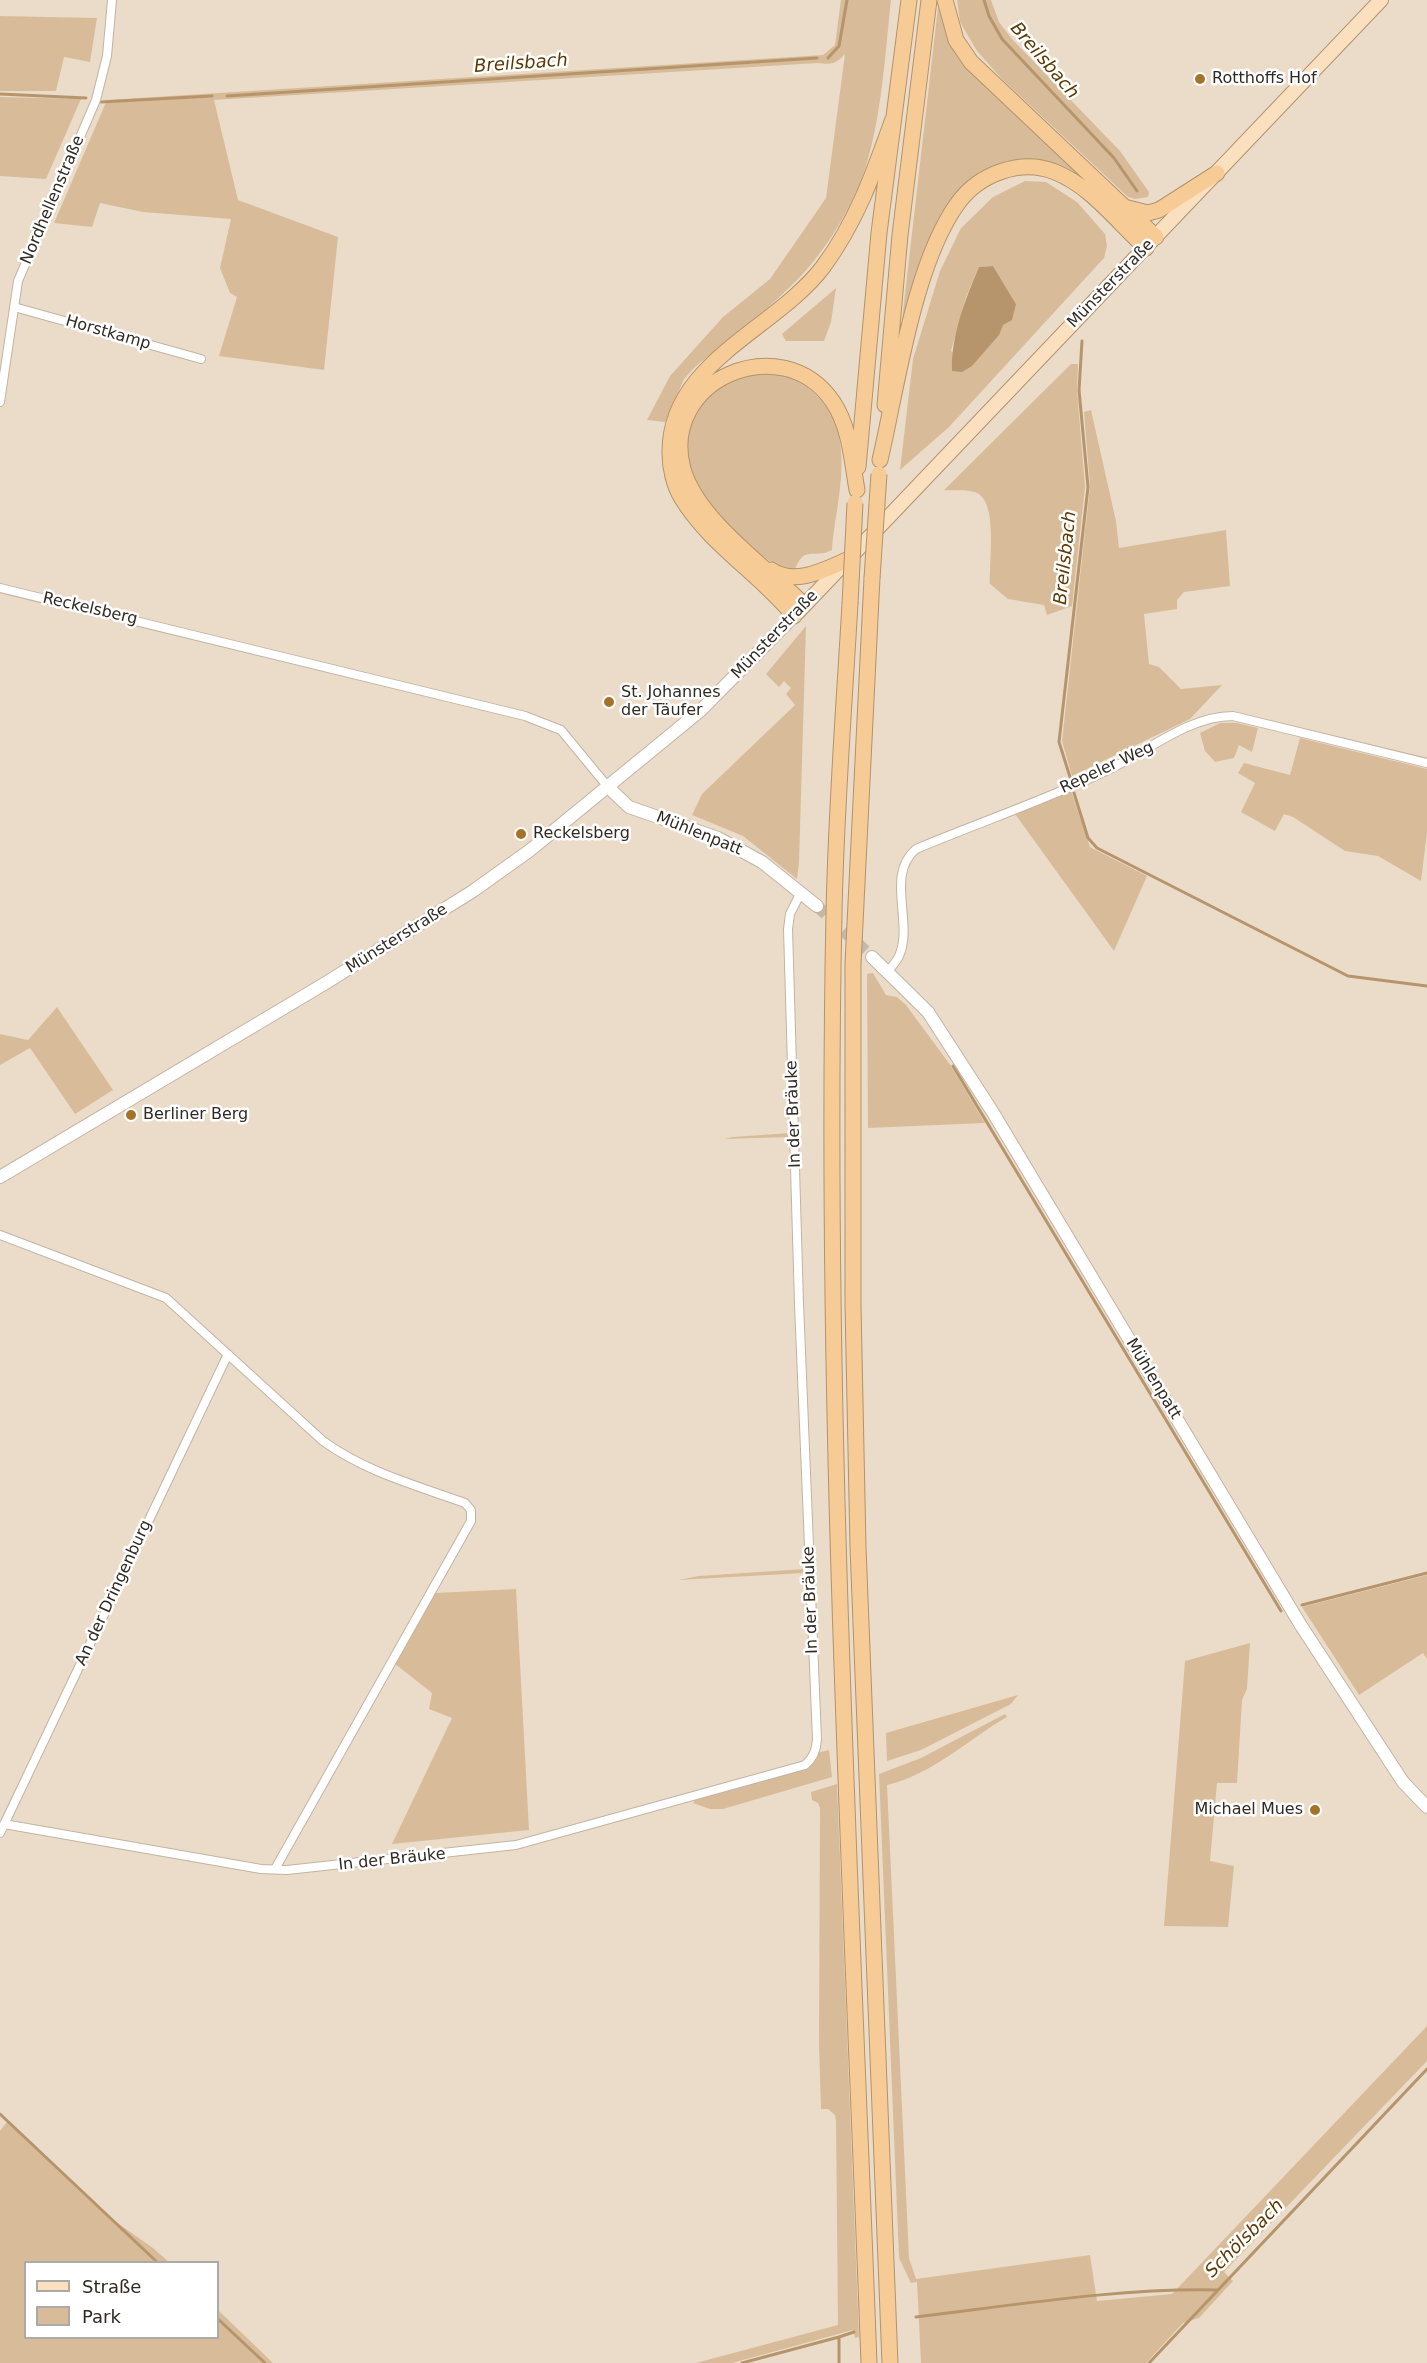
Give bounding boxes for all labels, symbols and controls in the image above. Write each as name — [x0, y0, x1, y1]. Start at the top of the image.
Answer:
water label: Breilsbach — [1005, 18, 1083, 104]
water label: Breilsbach — [473, 50, 569, 78]
place label: Rotthoffs Hof — [1212, 69, 1317, 89]
marker: Rotthoffs Hof — [1193, 72, 1207, 86]
street label: Nordhellenstraße — [17, 133, 89, 267]
street label: Münsterstraße — [1064, 236, 1158, 332]
street label: Horstkamp — [63, 312, 153, 354]
water label: Breilsbach — [1050, 510, 1082, 606]
street label: Münsterstraße — [728, 587, 822, 683]
street label: Reckelsberg — [41, 589, 139, 629]
place label: St. Johannes der Täufer — [621, 683, 721, 721]
marker: St. Johannes der Täufer — [602, 695, 616, 709]
street label: Repeler Weg — [1057, 738, 1157, 798]
street label: Mühlenpatt — [653, 808, 745, 860]
place label: Reckelsberg — [533, 824, 630, 844]
marker: Reckelsberg — [514, 827, 528, 841]
street label: Münsterstraße — [343, 900, 451, 978]
street label: In der Bräuke — [783, 1060, 805, 1168]
place label: Berliner Berg — [143, 1105, 248, 1125]
marker: Berliner Berg — [124, 1108, 138, 1122]
street label: Mühlenpatt — [1121, 1335, 1185, 1423]
street label: An der Dringenburg — [72, 1517, 156, 1669]
street label: In der Bräuke — [800, 1546, 822, 1654]
place label: Michael Mues — [1195, 1800, 1303, 1820]
marker: Michael Mues — [1308, 1803, 1322, 1817]
street label: In der Bräuke — [337, 1845, 447, 1875]
water label: Schölsbach — [1201, 2195, 1289, 2283]
legend — [24, 2261, 219, 2339]
text: Straße — [82, 2276, 141, 2297]
text: Park — [82, 2306, 121, 2327]

